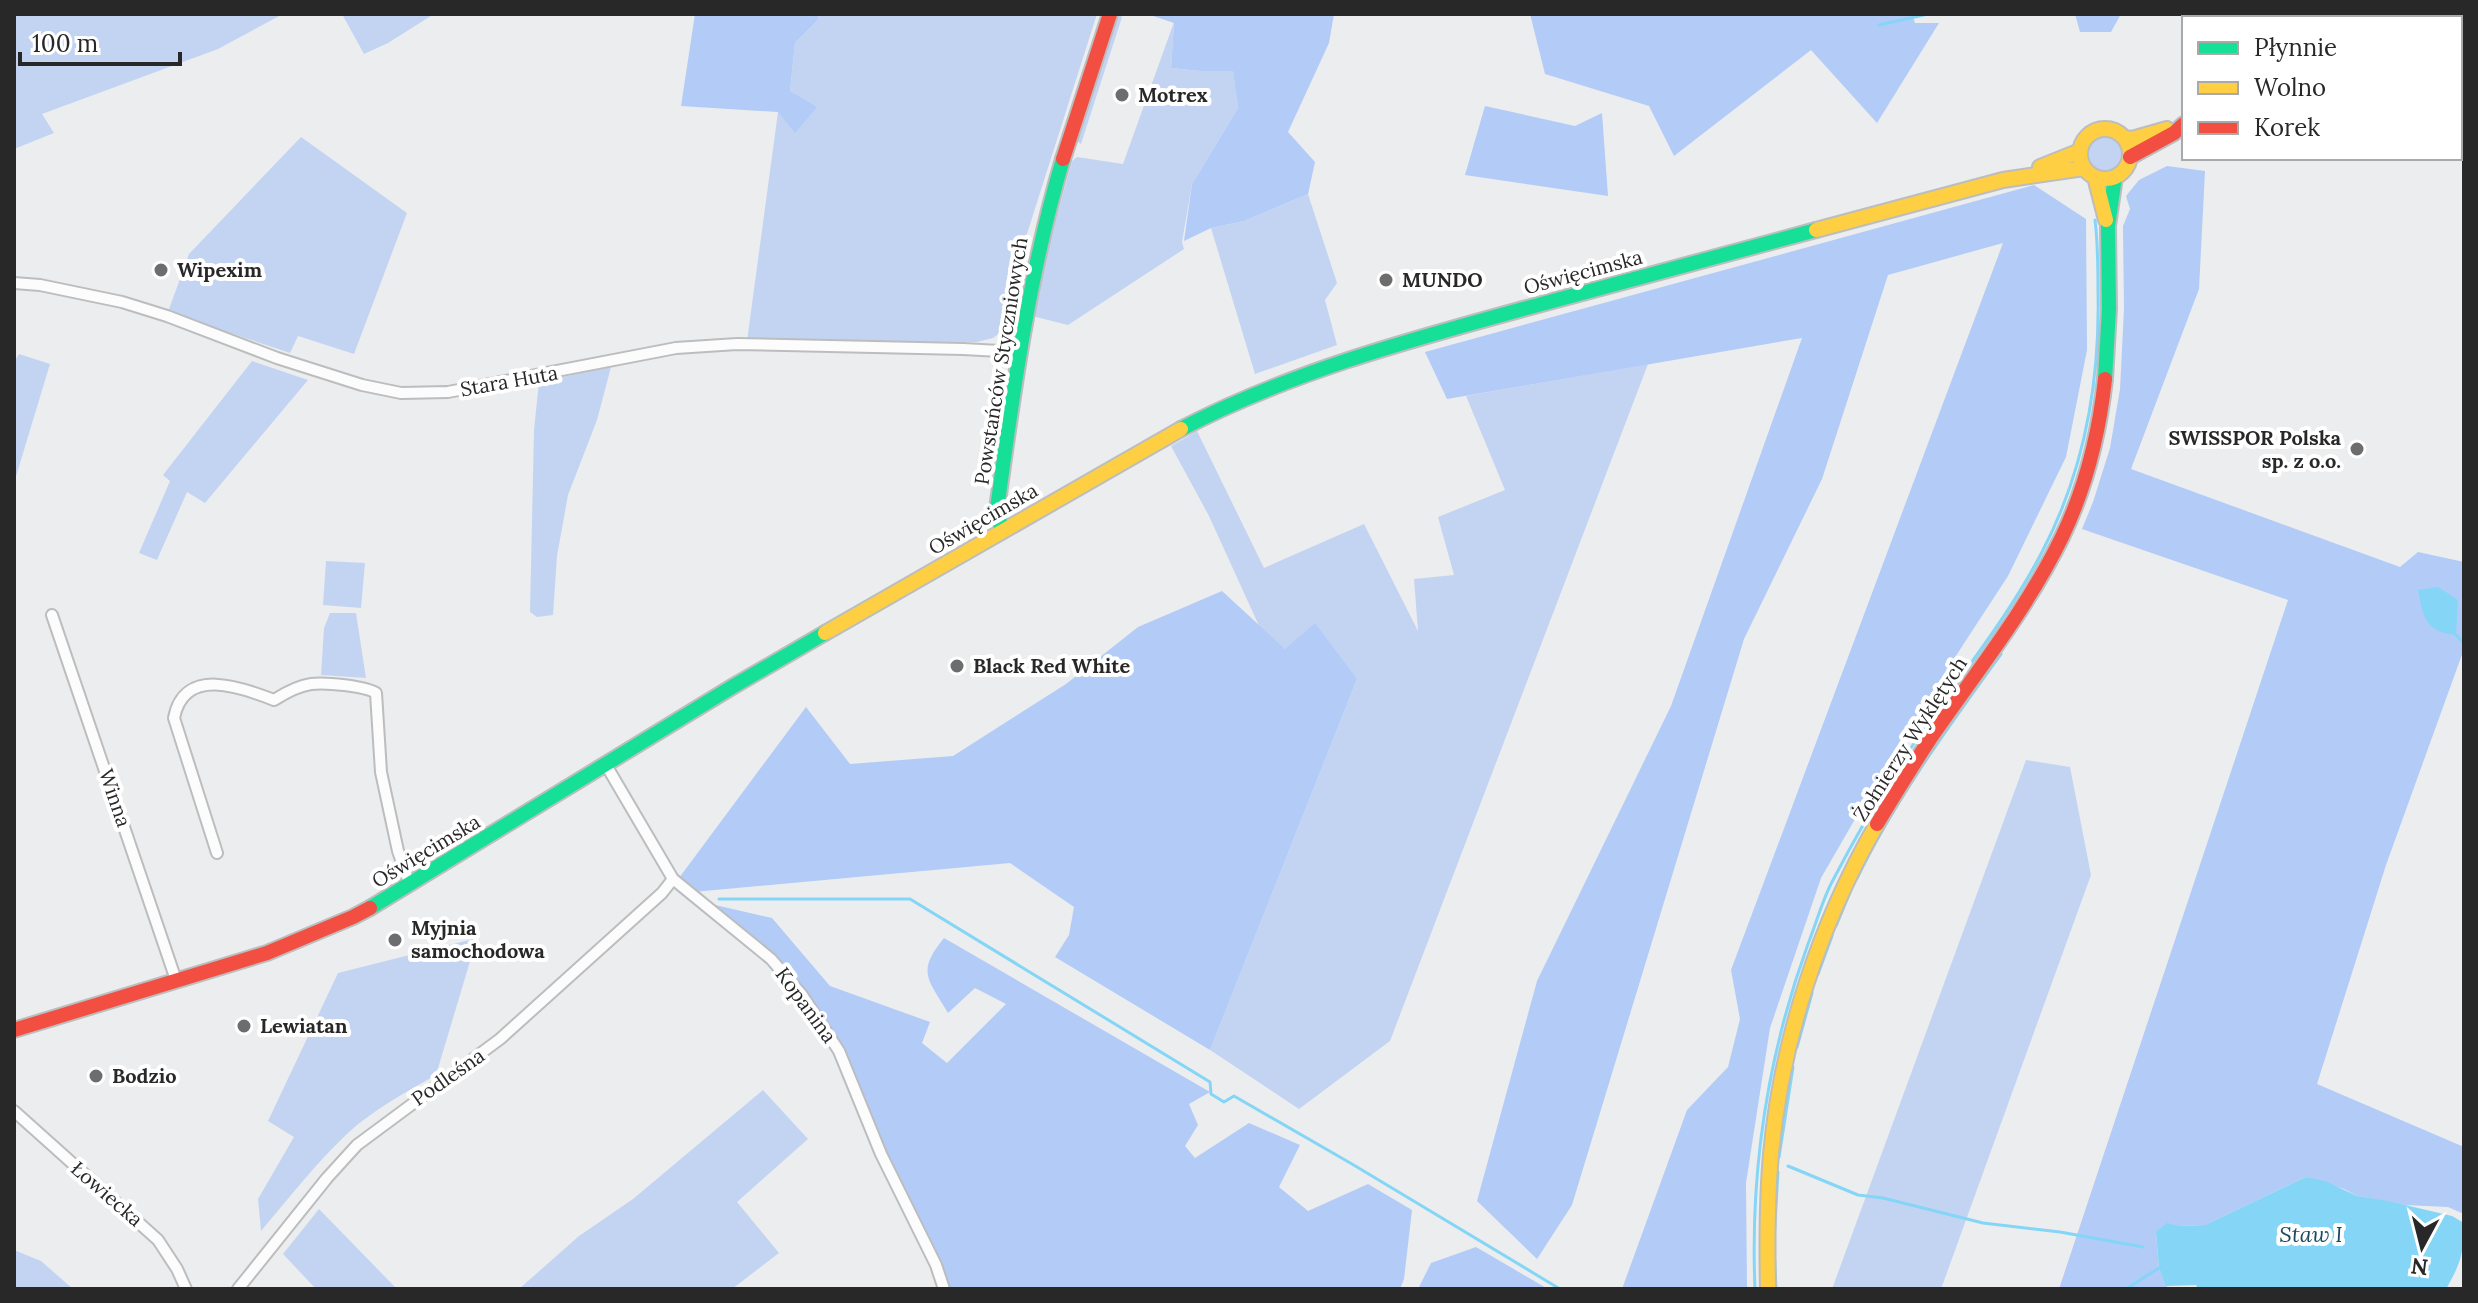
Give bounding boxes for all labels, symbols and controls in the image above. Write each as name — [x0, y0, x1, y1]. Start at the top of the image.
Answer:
scale bar — [20, 16, 180, 66]
legend — [2182, 16, 2462, 160]
text: 100 m — [32, 28, 98, 59]
text: Płynnie — [2254, 32, 2337, 63]
text: Wolno — [2254, 72, 2326, 103]
place label: Motrex — [1138, 82, 1208, 107]
marker: Motrex — [1113, 86, 1131, 104]
text: Korek — [2254, 112, 2320, 143]
street label: Powstańców Styczniowych — [969, 235, 1032, 487]
street label: Oświęcimska — [1521, 244, 1645, 299]
place label: Wipexim — [177, 257, 263, 282]
marker: Wipexim — [152, 261, 170, 279]
place label: MUNDO — [1402, 267, 1483, 292]
marker: MUNDO — [1377, 271, 1395, 289]
street label: Stara Huta — [458, 360, 560, 401]
place label: SWISSPOR Polska sp. z o.o. — [2168, 425, 2342, 473]
marker: SWISSPOR Polska sp. z o.o. — [2348, 440, 2366, 458]
street label: Oświęcimska — [924, 477, 1042, 560]
street label: Żołnierzy Wyklętych — [1847, 652, 1972, 826]
place label: Black Red White — [973, 653, 1131, 678]
marker: Black Red White — [948, 657, 966, 675]
street label: Winna — [94, 766, 137, 830]
street label: Oświęcimska — [367, 808, 484, 893]
place label: Myjnia samochodowa — [411, 915, 545, 963]
marker: Myjnia samochodowa — [386, 931, 404, 949]
street label: Kopanina — [771, 962, 842, 1047]
place label: Lewiatan — [260, 1013, 348, 1038]
marker: Lewiatan — [235, 1017, 253, 1035]
street label: Podleśna — [406, 1042, 489, 1111]
place label: Bodzio — [112, 1063, 177, 1088]
marker: Bodzio — [87, 1067, 105, 1085]
street label: Łowiecka — [66, 1156, 148, 1232]
north arrow — [2382, 1207, 2462, 1287]
water label: Staw I — [2279, 1220, 2343, 1248]
text: N — [2409, 1252, 2430, 1282]

